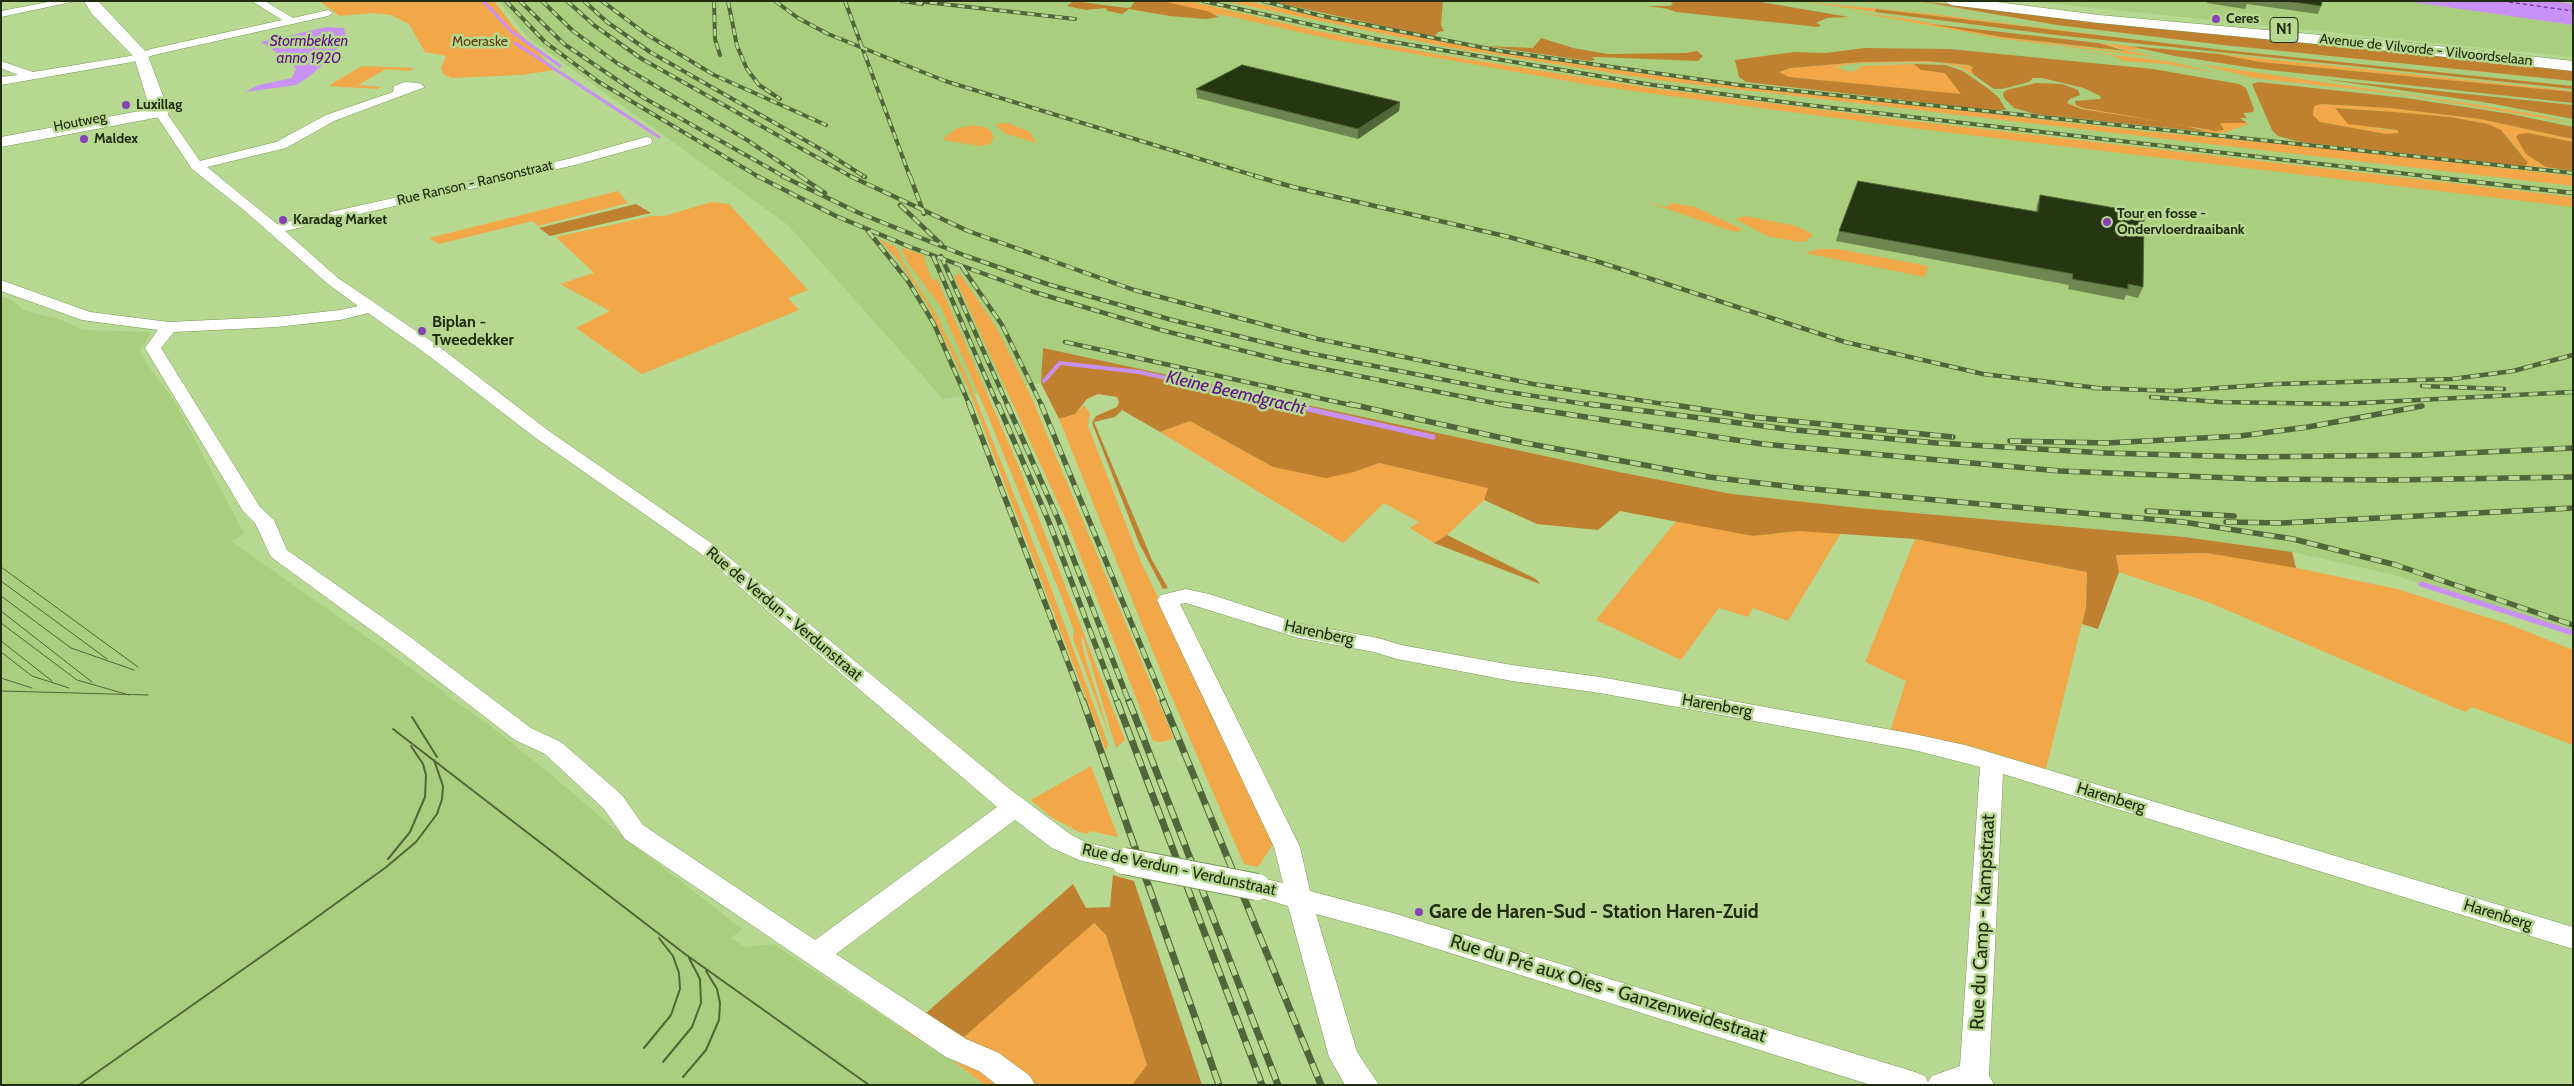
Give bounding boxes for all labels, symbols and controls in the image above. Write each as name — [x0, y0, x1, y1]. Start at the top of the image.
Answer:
place label: Ceres — [2226, 11, 2259, 27]
marker: Ceres — [2210, 13, 2222, 25]
road number: N1 — [2270, 18, 2298, 42]
street label: Avenue de Vilvorde - Vilvoordselaan — [2319, 30, 2533, 70]
water label: Stormbekken anno 1920 — [270, 33, 348, 68]
park label: Moeraske — [452, 34, 508, 50]
place label: Luxillag — [136, 97, 182, 113]
marker: Luxillag — [120, 99, 132, 111]
street label: Houtweg — [52, 109, 108, 135]
place label: Maldex — [94, 131, 138, 147]
marker: Maldex — [78, 133, 90, 145]
street label: Rue Ranson - Ransonstraat — [395, 157, 555, 209]
place label: Tour en fosse - Ondervloerdraaibank — [2117, 206, 2245, 238]
place label: Karadag Market — [293, 212, 387, 228]
marker: Karadag Market — [277, 214, 289, 226]
marker: Tour en fosse - Ondervloerdraaibank — [2101, 216, 2113, 228]
place label: Biplan - Tweedekker — [432, 312, 514, 350]
marker: Biplan - Tweedekker — [416, 325, 428, 337]
water label: Kleine Beemdgracht — [1164, 366, 1308, 420]
street label: Rue de Verdun - Verdunstraat — [702, 543, 866, 685]
street label: Harenberg — [1282, 616, 1356, 650]
street label: Harenberg — [1680, 690, 1754, 722]
street label: Harenberg — [2074, 778, 2148, 818]
street label: Rue du Camp - Kampstraat — [1966, 813, 2000, 1031]
street label: Rue de Verdun - Verdunstraat — [1080, 840, 1278, 900]
street label: Harenberg — [2461, 895, 2535, 935]
place label: Gare de Haren-Sud - Station Haren-Zuid — [1429, 901, 1759, 923]
marker: Gare de Haren-Sud - Station Haren-Zuid — [1413, 906, 1425, 918]
street label: Rue du Pré aux Oies - Ganzenweidestraat — [1447, 930, 1769, 1048]

